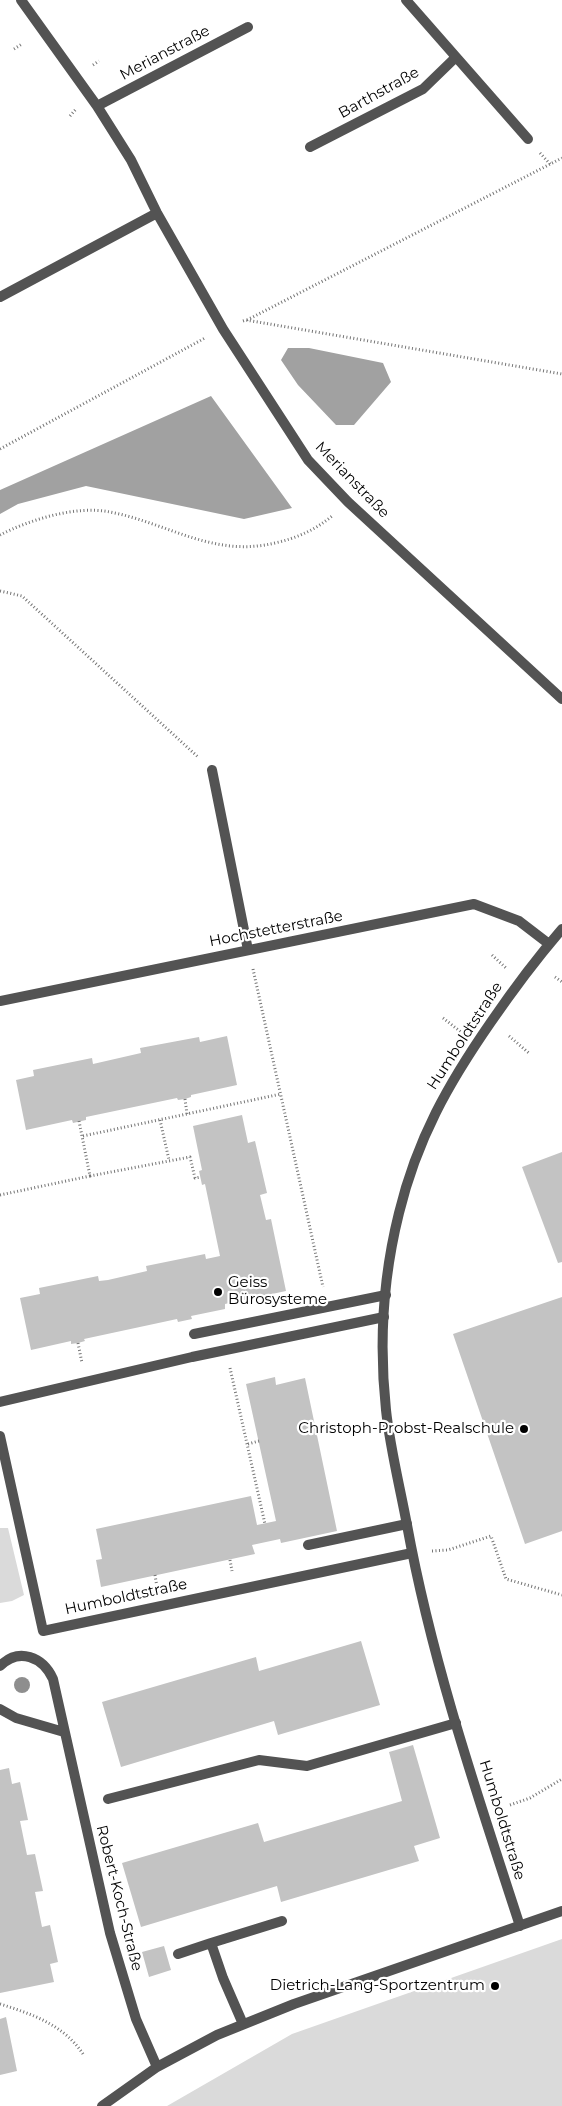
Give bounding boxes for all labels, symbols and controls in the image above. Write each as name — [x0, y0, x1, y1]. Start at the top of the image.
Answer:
street label: Merianstraße — [117, 22, 213, 84]
street label: Barthstraße — [336, 63, 422, 123]
street label: Merianstraße — [311, 438, 393, 522]
street label: Hochstetterstraße — [208, 907, 344, 951]
street label: Humboldtstraße — [424, 979, 506, 1093]
place label: Geiss Bürosysteme — [228, 1274, 327, 1309]
marker: Geiss Bürosysteme — [212, 1286, 224, 1298]
place label: Christoph-Probst-Realschule — [298, 1420, 514, 1438]
marker: Christoph-Probst-Realschule — [518, 1423, 530, 1435]
street label: Humboldtstraße — [63, 1575, 189, 1619]
street label: Humboldtstraße — [475, 1758, 529, 1882]
street label: Robert-Koch-Straße — [92, 1823, 146, 1973]
place label: Dietrich-Lang-Sportzentrum — [270, 1977, 485, 1995]
marker: Dietrich-Lang-Sportzentrum — [489, 1980, 501, 1992]

